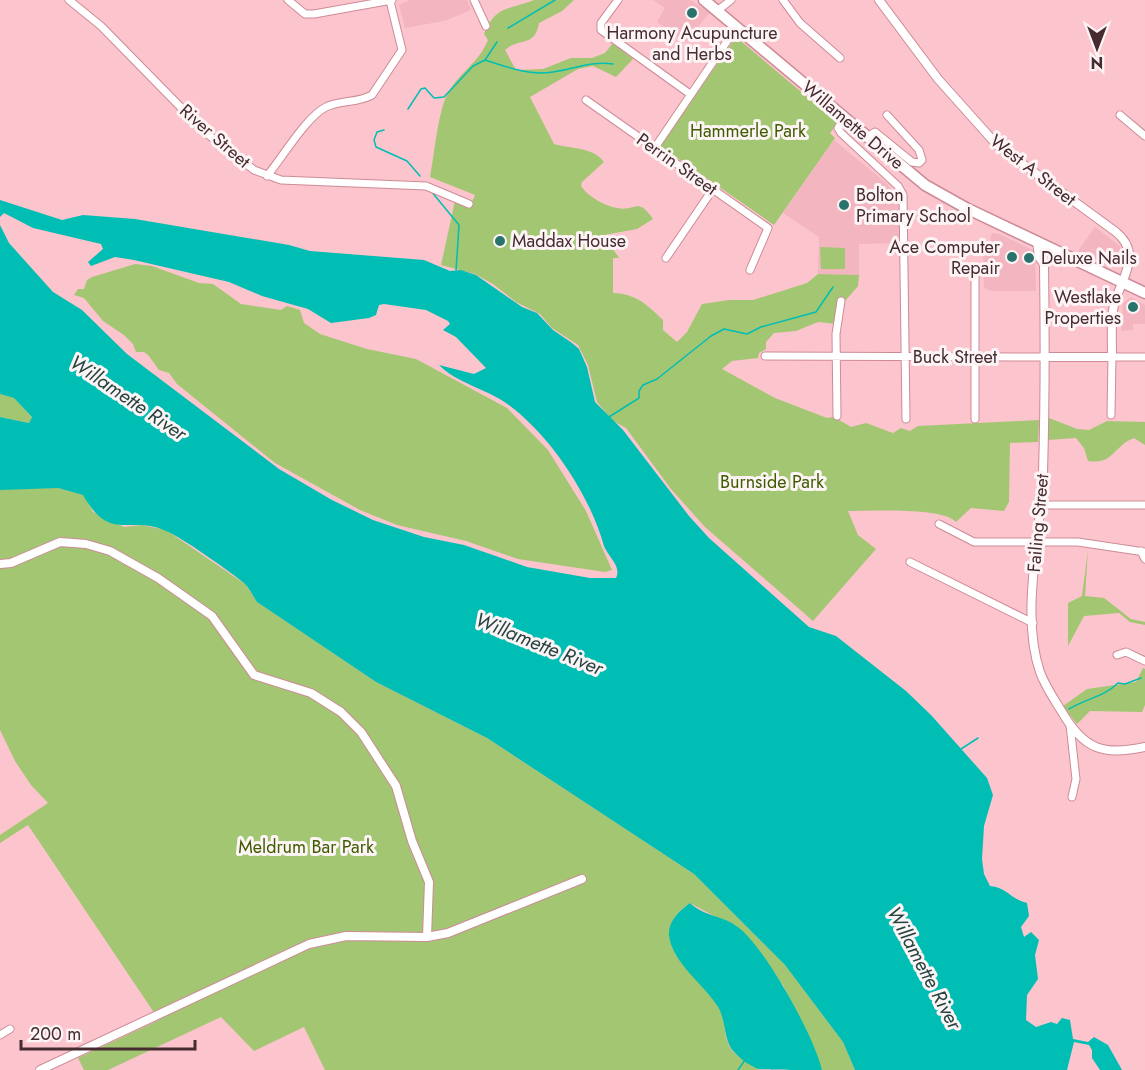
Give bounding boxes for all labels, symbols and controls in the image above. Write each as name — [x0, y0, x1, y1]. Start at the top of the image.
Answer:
marker: Harmony Acupuncture and Herbs — [685, 6, 699, 20]
north arrow — [1067, 18, 1127, 78]
place label: Harmony Acupuncture and Herbs — [607, 20, 777, 67]
text: N — [1091, 51, 1103, 74]
street label: Willamette Drive — [796, 75, 910, 175]
street label: River Street — [174, 98, 257, 175]
park label: Hammerle Park — [690, 118, 806, 144]
street label: Perrin Street — [631, 127, 723, 202]
street label: West A Street — [984, 128, 1082, 212]
place label: Bolton Primary School — [856, 182, 971, 229]
marker: Bolton Primary School — [837, 198, 851, 212]
place label: Maddax House — [512, 228, 626, 254]
marker: Maddax House — [493, 234, 507, 248]
place label: Ace Computer Repair — [889, 234, 1001, 281]
place label: Deluxe Nails — [1041, 245, 1137, 271]
marker: Ace Computer Repair — [1005, 250, 1019, 264]
marker: Deluxe Nails — [1022, 251, 1036, 265]
place label: Westlake Properties — [1045, 284, 1121, 331]
marker: Westlake Properties — [1126, 300, 1140, 314]
street label: Buck Street — [913, 344, 998, 370]
water label: Willamette River — [64, 348, 193, 449]
park label: Burnside Park — [720, 469, 824, 495]
street label: Failing Street — [1021, 472, 1055, 573]
water label: Willamette River — [471, 605, 608, 683]
park label: Meldrum Bar Park — [238, 834, 374, 860]
water label: Willamette River — [879, 901, 969, 1036]
scale bar — [21, 1013, 195, 1051]
text: 200 m — [30, 1021, 81, 1047]

